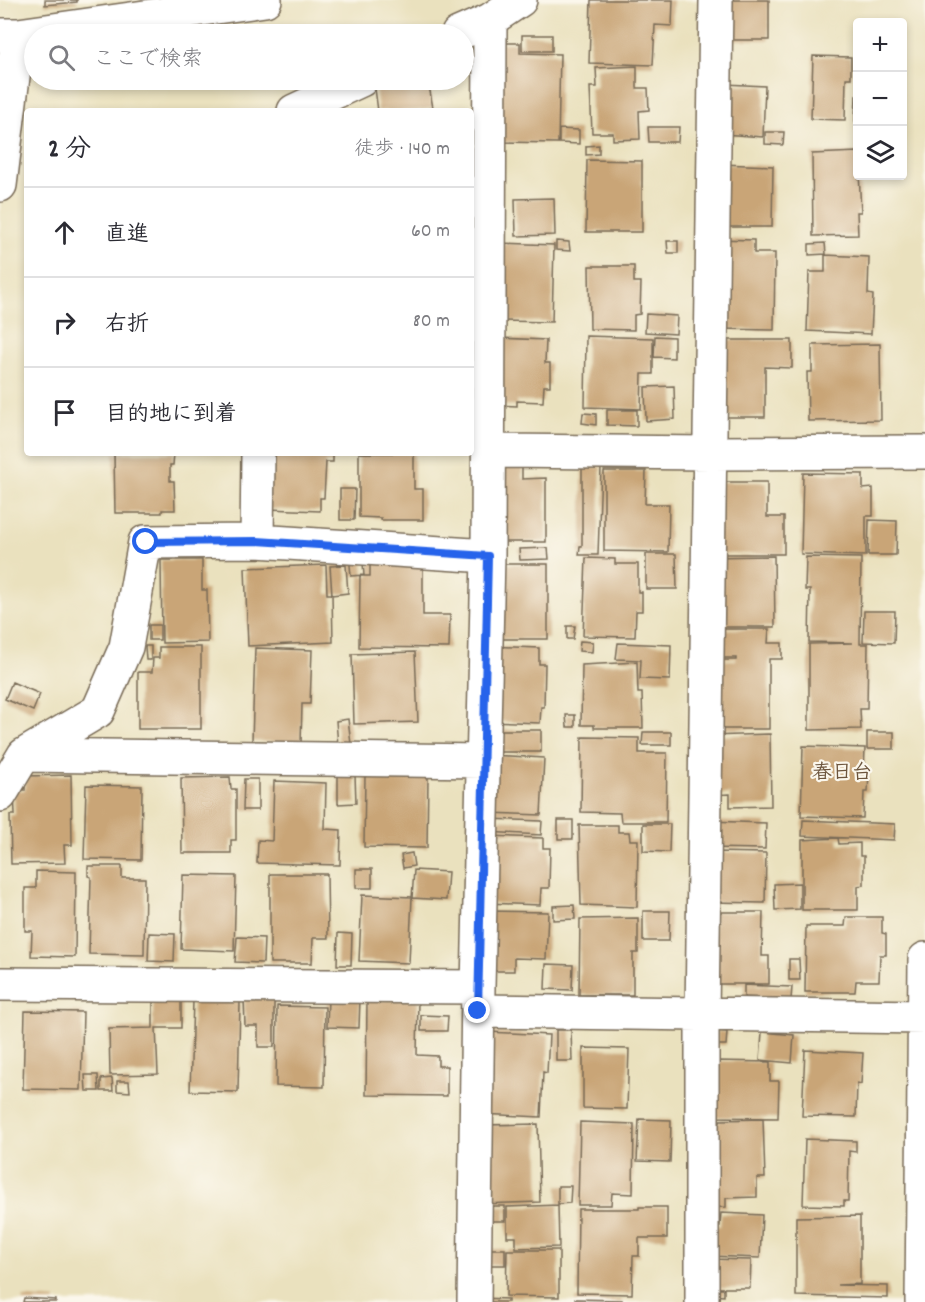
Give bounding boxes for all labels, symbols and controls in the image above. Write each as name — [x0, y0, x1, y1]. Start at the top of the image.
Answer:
map controls — [853, 18, 907, 180]
button: + — [853, 18, 907, 72]
search box — [24, 24, 474, 90]
icon: search — [45, 41, 78, 74]
text: ここで検索 — [93, 45, 203, 76]
button: − — [853, 72, 907, 126]
button: layers — [853, 126, 907, 180]
text: 2 分 — [48, 132, 91, 169]
text: 徒歩 · 140 m — [354, 136, 450, 164]
icon: ahead — [48, 216, 81, 249]
text: 60 m — [411, 218, 450, 246]
text: 直進 — [105, 220, 149, 251]
icon: right — [48, 306, 81, 339]
text: 80 m — [413, 308, 450, 336]
text: 右折 — [105, 310, 149, 341]
icon: arrive — [48, 396, 81, 429]
text: 目的地に到着 — [105, 400, 237, 431]
route start — [132, 528, 158, 554]
district label: 春日台 — [812, 760, 872, 788]
route end — [464, 997, 490, 1023]

